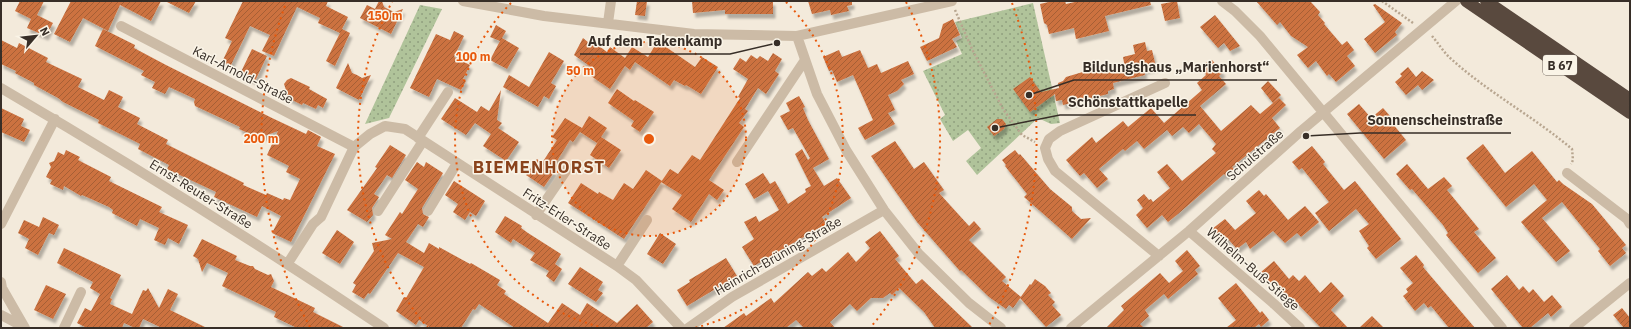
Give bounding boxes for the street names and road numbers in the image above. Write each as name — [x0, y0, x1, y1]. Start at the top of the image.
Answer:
street label: Karl-Arnold-Straße — [190, 42, 296, 108]
road number: B 67 — [1543, 55, 1577, 75]
street label: Schulstraße — [1223, 126, 1287, 184]
street label: Ernst-Reuter-Straße — [146, 155, 256, 233]
street label: Fritz-Erler-Straße — [519, 184, 615, 254]
street label: Heinrich-Brüning-Straße — [711, 213, 845, 299]
street label: Wilhelm-Buß-Stiege — [1203, 224, 1303, 314]

